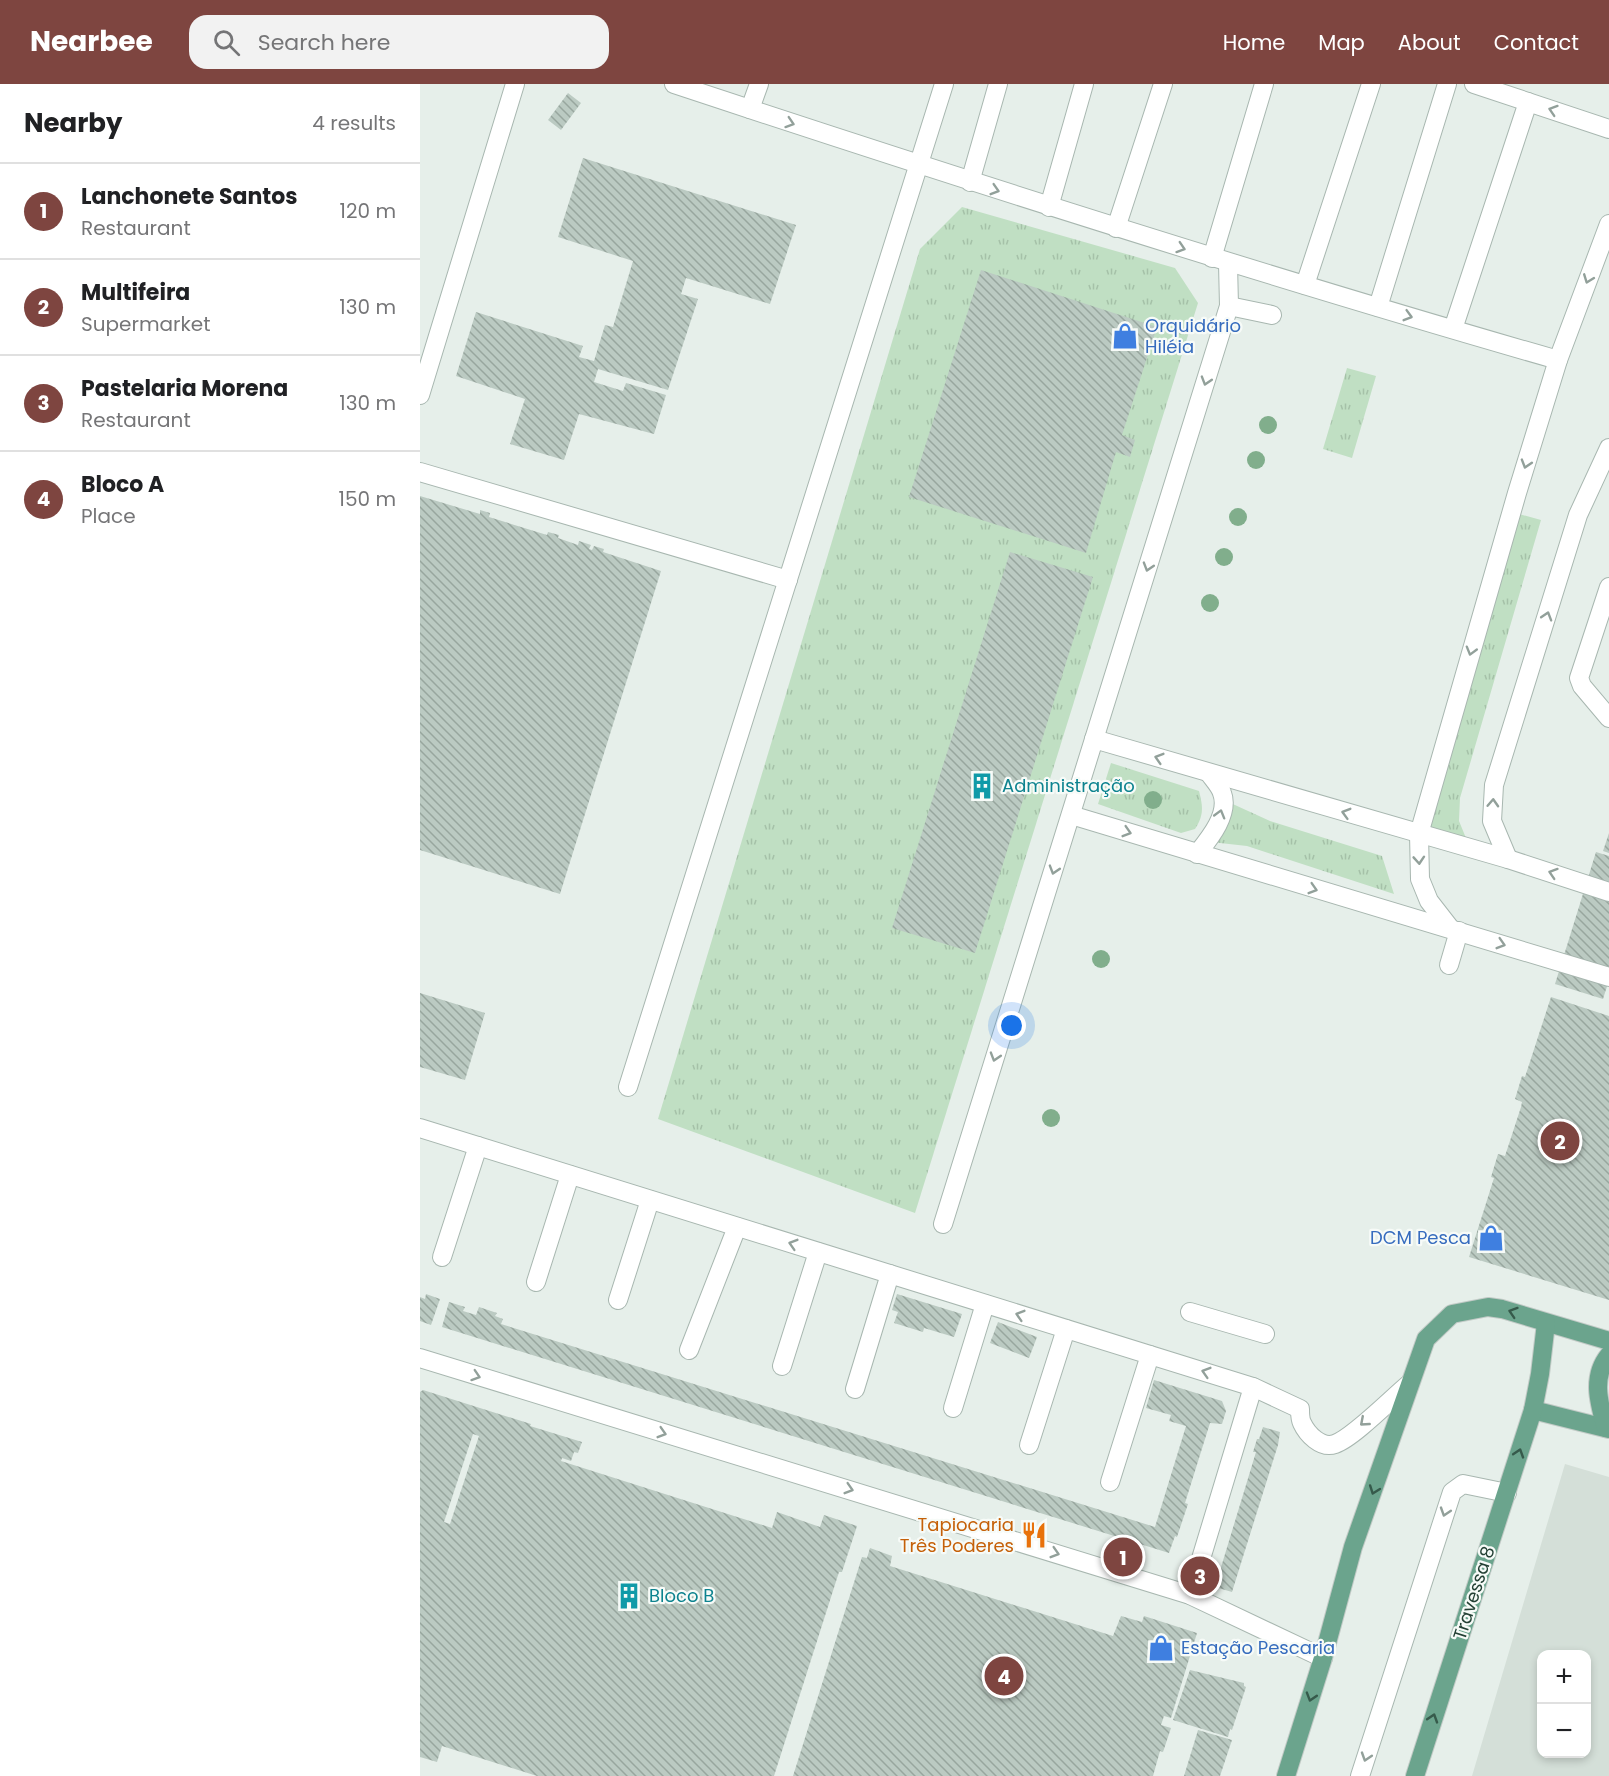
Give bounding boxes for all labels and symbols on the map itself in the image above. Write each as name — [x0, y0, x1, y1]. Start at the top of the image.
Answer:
one-way arrow — [1548, 105, 1559, 118]
one-way arrow — [784, 115, 795, 128]
one-way arrow — [989, 182, 1000, 195]
one-way arrow — [1175, 241, 1186, 253]
one-way arrow — [1583, 273, 1596, 284]
one-way arrow — [1402, 309, 1413, 321]
place label: Orquidário Hiléia — [1145, 313, 1241, 359]
shop icon: Orquidário Hiléia — [1110, 321, 1140, 351]
one-way arrow — [1200, 375, 1213, 386]
one-way arrow — [1521, 458, 1533, 469]
one-way arrow — [1143, 561, 1155, 572]
one-way arrow — [1540, 611, 1552, 622]
one-way arrow — [1466, 646, 1479, 656]
one-way arrow — [1154, 753, 1165, 765]
building icon: Administração — [967, 771, 997, 801]
place label: Administração — [1002, 773, 1135, 798]
one-way arrow — [1486, 799, 1499, 808]
one-way arrow — [1341, 808, 1352, 820]
one-way arrow — [1213, 809, 1225, 820]
one-way arrow — [1121, 825, 1132, 837]
one-way arrow — [1412, 855, 1425, 864]
one-way arrow — [1048, 864, 1061, 875]
one-way arrow — [1548, 868, 1559, 881]
one-way arrow — [1307, 882, 1318, 894]
one-way arrow — [1495, 937, 1505, 949]
your location — [997, 1011, 1026, 1040]
one-way arrow — [990, 1051, 1003, 1061]
pin: 2 — [1540, 1118, 1580, 1164]
shop icon: DCM Pesca — [1476, 1223, 1506, 1253]
place label: DCM Pesca — [1370, 1225, 1471, 1250]
one-way arrow — [788, 1239, 799, 1251]
one-way arrow — [1508, 1307, 1519, 1320]
one-way arrow — [1015, 1310, 1026, 1322]
one-way arrow — [1201, 1367, 1212, 1379]
one-way arrow — [470, 1369, 481, 1381]
one-way arrow — [1360, 1415, 1371, 1426]
one-way arrow — [656, 1426, 667, 1438]
one-way arrow — [1512, 1448, 1524, 1459]
one-way arrow — [843, 1482, 854, 1494]
one-way arrow — [1369, 1484, 1381, 1495]
one-way arrow — [1440, 1506, 1453, 1517]
place label: Tapiocaria Três Poderes — [900, 1512, 1014, 1558]
restaurant icon: Tapiocaria Três Poderes — [1019, 1520, 1049, 1550]
pin: 1 — [1104, 1534, 1142, 1580]
street label: Travessa 8 — [1447, 1543, 1500, 1643]
one-way arrow — [1049, 1546, 1060, 1558]
pin: 3 — [1180, 1554, 1220, 1598]
building icon: Bloco B — [614, 1581, 644, 1611]
place label: Bloco B — [649, 1583, 714, 1608]
shop icon: Estação Pescaria — [1146, 1633, 1176, 1663]
place label: Estação Pescaria — [1181, 1635, 1335, 1660]
pin: 4 — [984, 1654, 1024, 1698]
one-way arrow — [1306, 1691, 1318, 1702]
one-way arrow — [1426, 1713, 1438, 1724]
one-way arrow — [1361, 1751, 1374, 1762]

